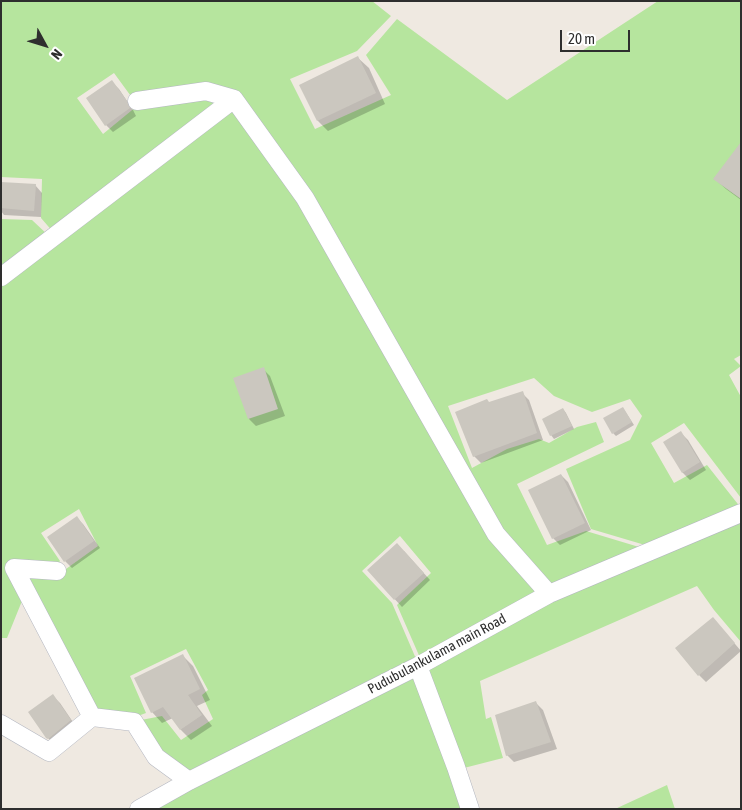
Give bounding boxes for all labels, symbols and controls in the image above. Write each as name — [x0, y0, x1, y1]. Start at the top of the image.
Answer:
north arrow — [20, 20, 70, 70]
scale bar — [562, 20, 632, 52]
text: 20 m — [568, 30, 595, 47]
text: N — [48, 46, 65, 63]
street label: Pudubulankulama main Road — [365, 610, 509, 698]

